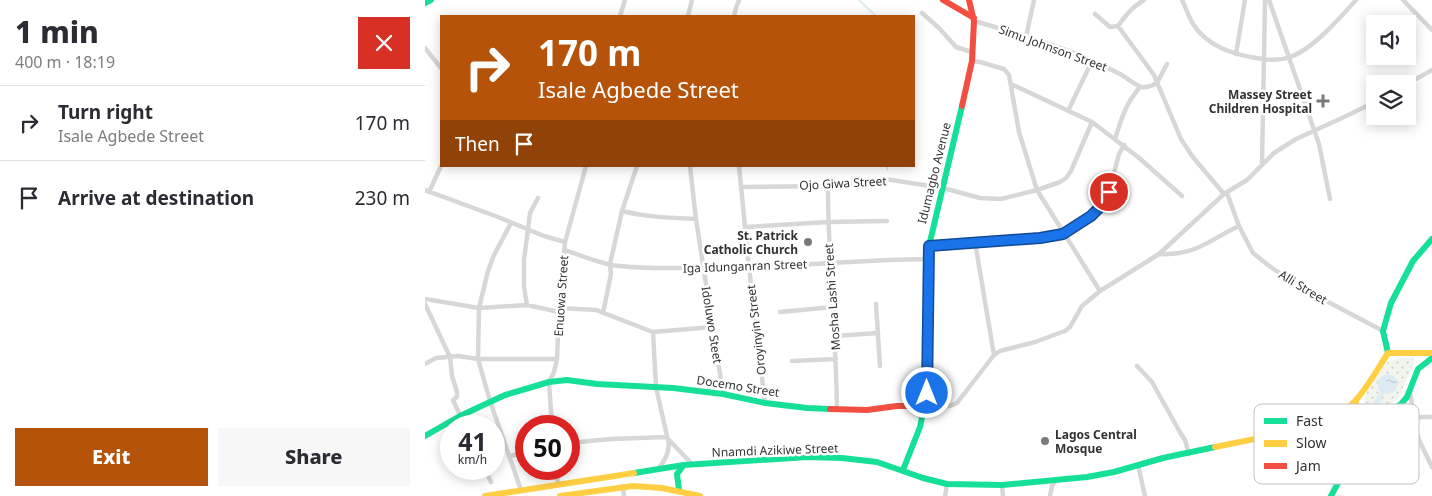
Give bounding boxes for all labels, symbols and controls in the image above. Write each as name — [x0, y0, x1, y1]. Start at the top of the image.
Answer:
text: 1 min — [15, 11, 99, 52]
map controls — [1366, 15, 1416, 125]
button: sound — [1366, 15, 1416, 65]
button: close — [358, 17, 410, 69]
street label: Simu Johnson Street — [997, 21, 1110, 76]
text: 170 m — [538, 29, 641, 76]
icon: right — [455, 35, 520, 100]
text: 400 m · 18:19 — [15, 51, 115, 73]
text: Isale Agbede Street — [538, 74, 739, 104]
button: layers — [1366, 75, 1416, 125]
place label: Massey Street Children Hospital — [1209, 86, 1312, 117]
marker: Massey Street Children Hospital — [1316, 94, 1330, 108]
text: Turn right — [58, 99, 153, 125]
icon: right — [15, 109, 43, 137]
text: 170 m — [355, 110, 410, 136]
street label: Idumagbo Avenue — [913, 120, 955, 226]
text: Isale Agbede Street — [58, 125, 204, 147]
icon: arrive — [510, 130, 538, 158]
text: Then — [455, 131, 500, 157]
pin — [1088, 171, 1130, 213]
street label: Ojo Giwa Street — [799, 172, 888, 194]
icon: arrive — [1095, 178, 1123, 206]
icon: arrive — [15, 184, 43, 212]
text: Arrive at destination — [58, 185, 254, 211]
text: 230 m — [355, 185, 410, 211]
place label: St. Patrick Catholic Church — [704, 227, 799, 258]
marker: St. Patrick Catholic Church — [802, 236, 814, 248]
street label: Mosha Lashi Street — [820, 242, 844, 351]
street label: Enuowa Street — [550, 254, 572, 337]
street label: Iga Idunganran Street — [682, 255, 808, 277]
street label: Alli Street — [1276, 266, 1331, 308]
street label: Oroyinyin Street — [742, 283, 770, 376]
street label: Idoluwo Steet — [698, 285, 727, 365]
position arrow — [900, 366, 952, 418]
street label: Docemo Street — [695, 371, 781, 401]
legend — [1254, 404, 1419, 484]
text: Fast — [1296, 411, 1323, 430]
speed limit sign: 50 — [515, 415, 580, 480]
text: 41 — [458, 424, 487, 458]
place label: Lagos Central Mosque — [1055, 426, 1137, 457]
button: Exit — [15, 428, 208, 486]
button: Share — [218, 428, 410, 486]
text: Slow — [1296, 433, 1327, 452]
marker: Lagos Central Mosque — [1039, 435, 1051, 447]
street label: Nnamdi Azikiwe Street — [711, 439, 839, 461]
text: km/h — [458, 451, 487, 468]
text: Jam — [1294, 456, 1321, 475]

